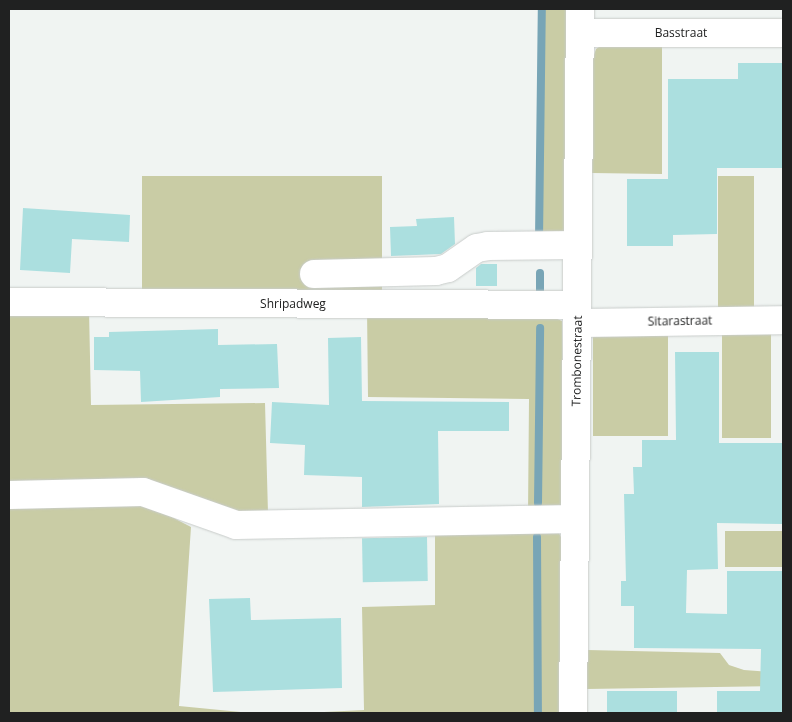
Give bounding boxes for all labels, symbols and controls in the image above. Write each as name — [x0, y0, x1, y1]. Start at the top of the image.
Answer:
street label: Basstraat — [655, 26, 707, 40]
street label: Shripadweg — [260, 297, 326, 311]
street label: Sitarastraat — [648, 313, 712, 329]
street label: Trombonestraat — [569, 315, 585, 407]

